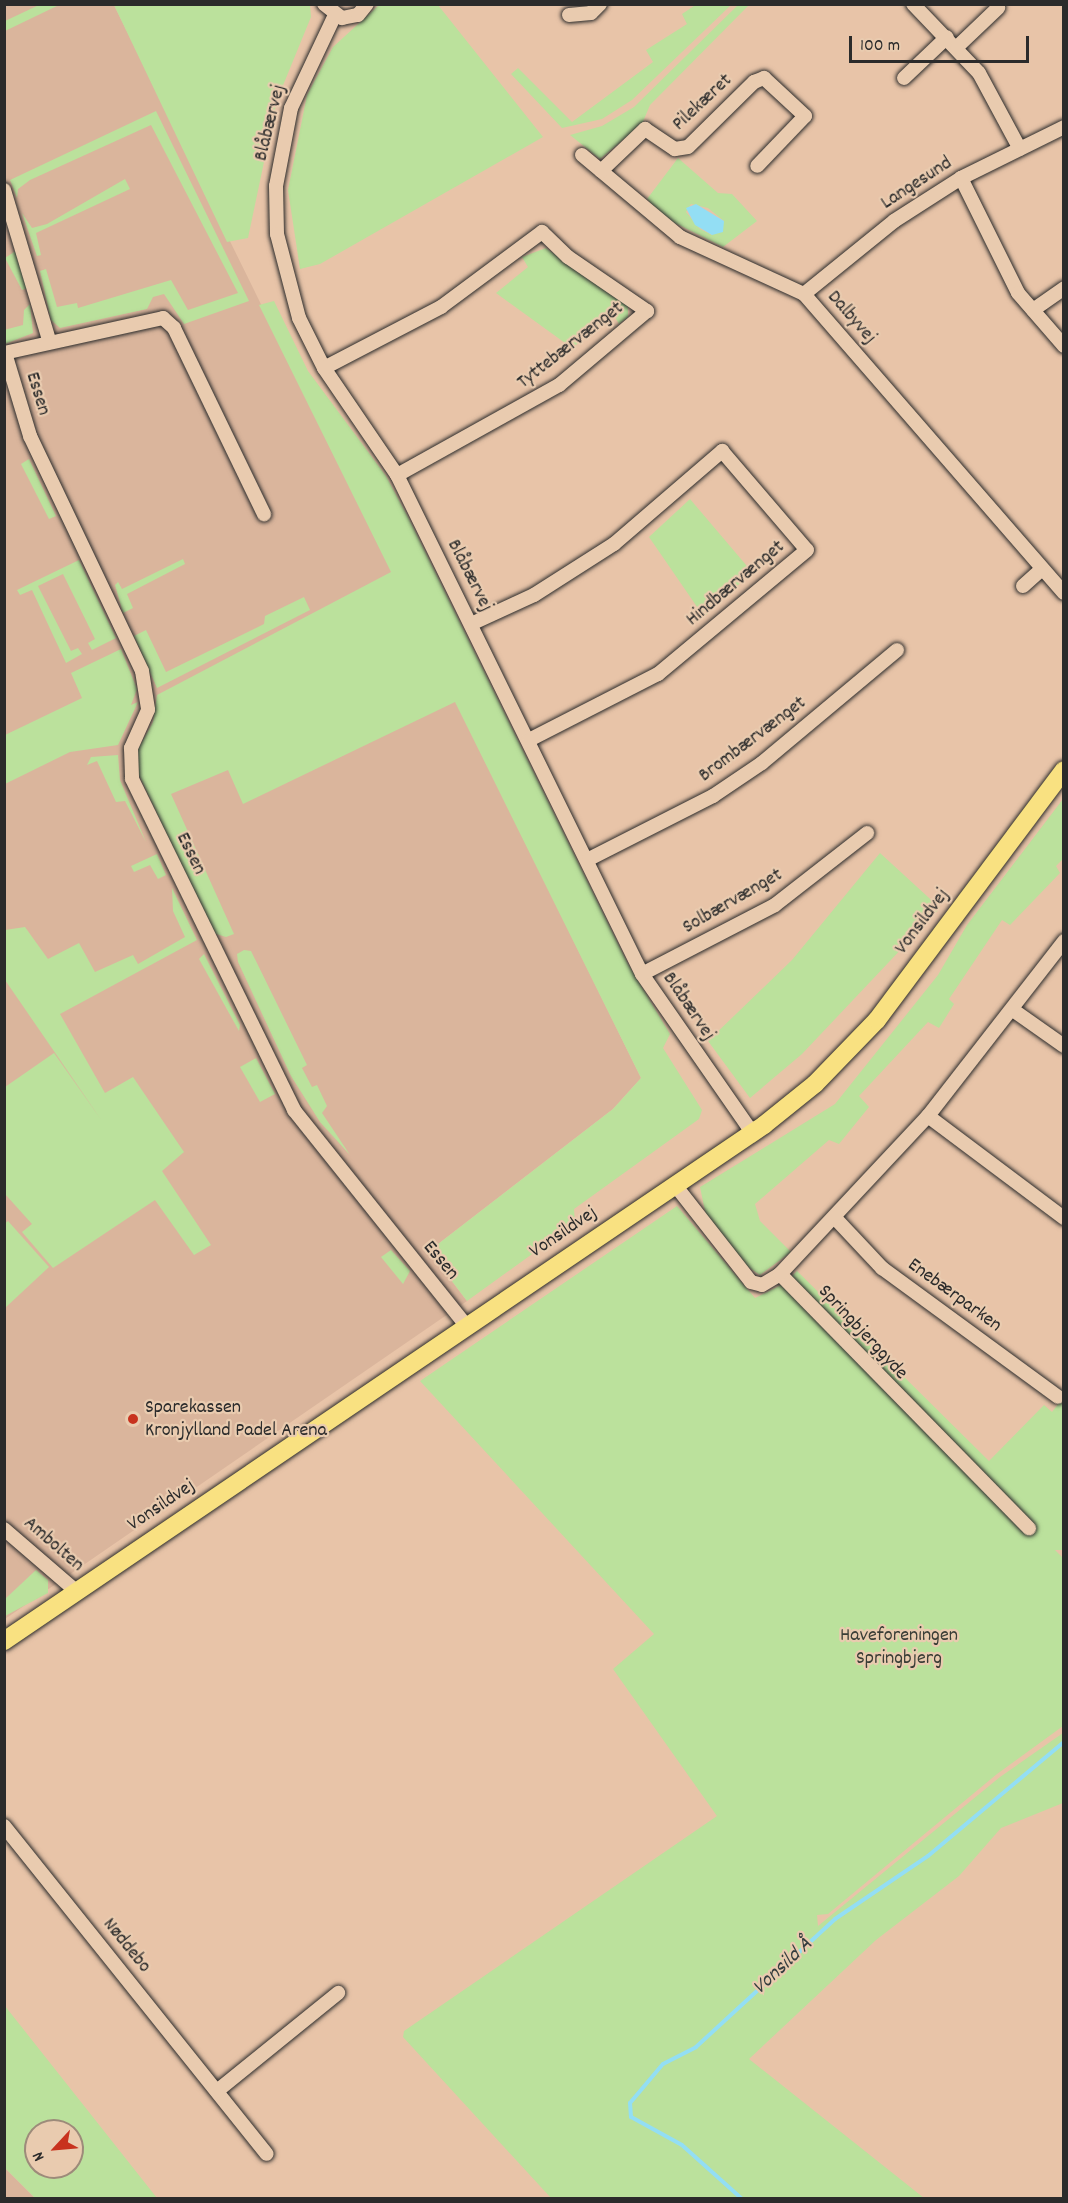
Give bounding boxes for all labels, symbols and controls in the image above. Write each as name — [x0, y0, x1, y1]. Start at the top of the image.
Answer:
scale bar — [852, 24, 1032, 62]
text: 100 m — [860, 34, 900, 59]
street label: Pilekæret — [668, 69, 738, 137]
street label: Blåbærvej — [250, 82, 292, 164]
street label: Langesund — [877, 152, 957, 216]
street label: Dalbyvej — [821, 286, 881, 350]
street label: Tyttebærvænget — [513, 297, 629, 395]
street label: Essen — [19, 369, 55, 419]
street label: Blåbærvej — [441, 536, 497, 616]
street label: Hindbærvænget — [682, 536, 790, 632]
street label: Brombærvænget — [695, 692, 811, 788]
street label: Essen — [170, 829, 210, 879]
street label: Solbærvænget — [679, 864, 787, 940]
street label: Vonsildvej — [890, 884, 956, 960]
street label: Blåbærvej — [656, 968, 720, 1046]
street label: Vonsildvej — [526, 1202, 602, 1264]
street label: Essen — [417, 1236, 463, 1286]
street label: Enebærparken — [902, 1254, 1006, 1338]
street label: Springbjerggyde — [812, 1281, 912, 1385]
place label: Sparekassen Kronjylland Padel Arena — [145, 1396, 327, 1443]
marker: Sparekassen Kronjylland Padel Arena — [126, 1412, 140, 1426]
street label: Vonsildvej — [124, 1475, 200, 1537]
street label: Ambolten — [18, 1512, 88, 1578]
park label: Haveforeningen Springbjerg — [840, 1625, 958, 1672]
street label: Nøddebo — [97, 1914, 155, 1978]
water label: Vonsild Å — [748, 1933, 818, 2001]
north arrow — [24, 2119, 84, 2179]
text: N — [27, 2148, 51, 2165]

